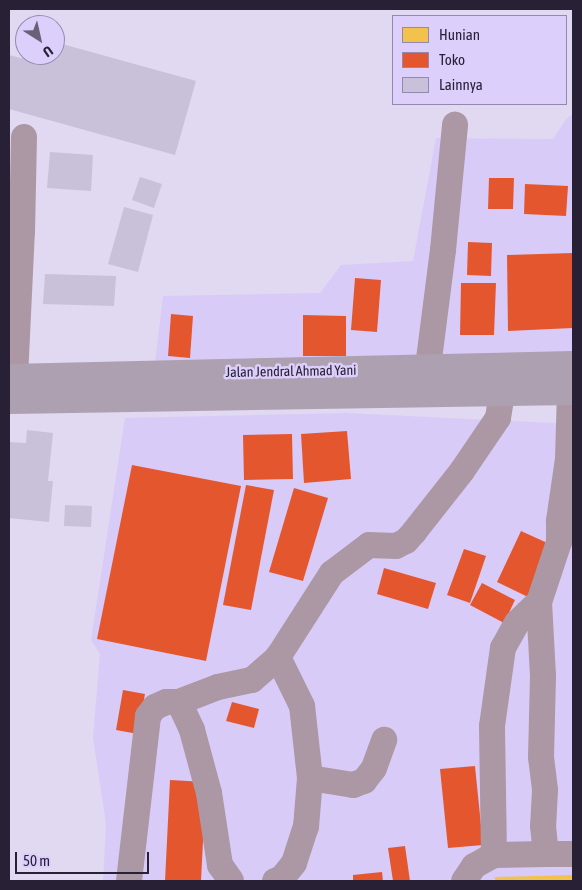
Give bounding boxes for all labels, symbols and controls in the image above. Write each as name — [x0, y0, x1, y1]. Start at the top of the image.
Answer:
north arrow — [15, 15, 65, 65]
legend — [392, 15, 567, 105]
text: Hunian — [439, 26, 480, 43]
text: U — [40, 43, 56, 60]
text: Toko — [439, 51, 465, 68]
text: Lainnya — [439, 76, 483, 93]
street label: Jalan Jendral Ahmad Yani — [225, 361, 357, 381]
scale bar — [18, 842, 151, 874]
text: 50 m — [23, 852, 50, 869]

